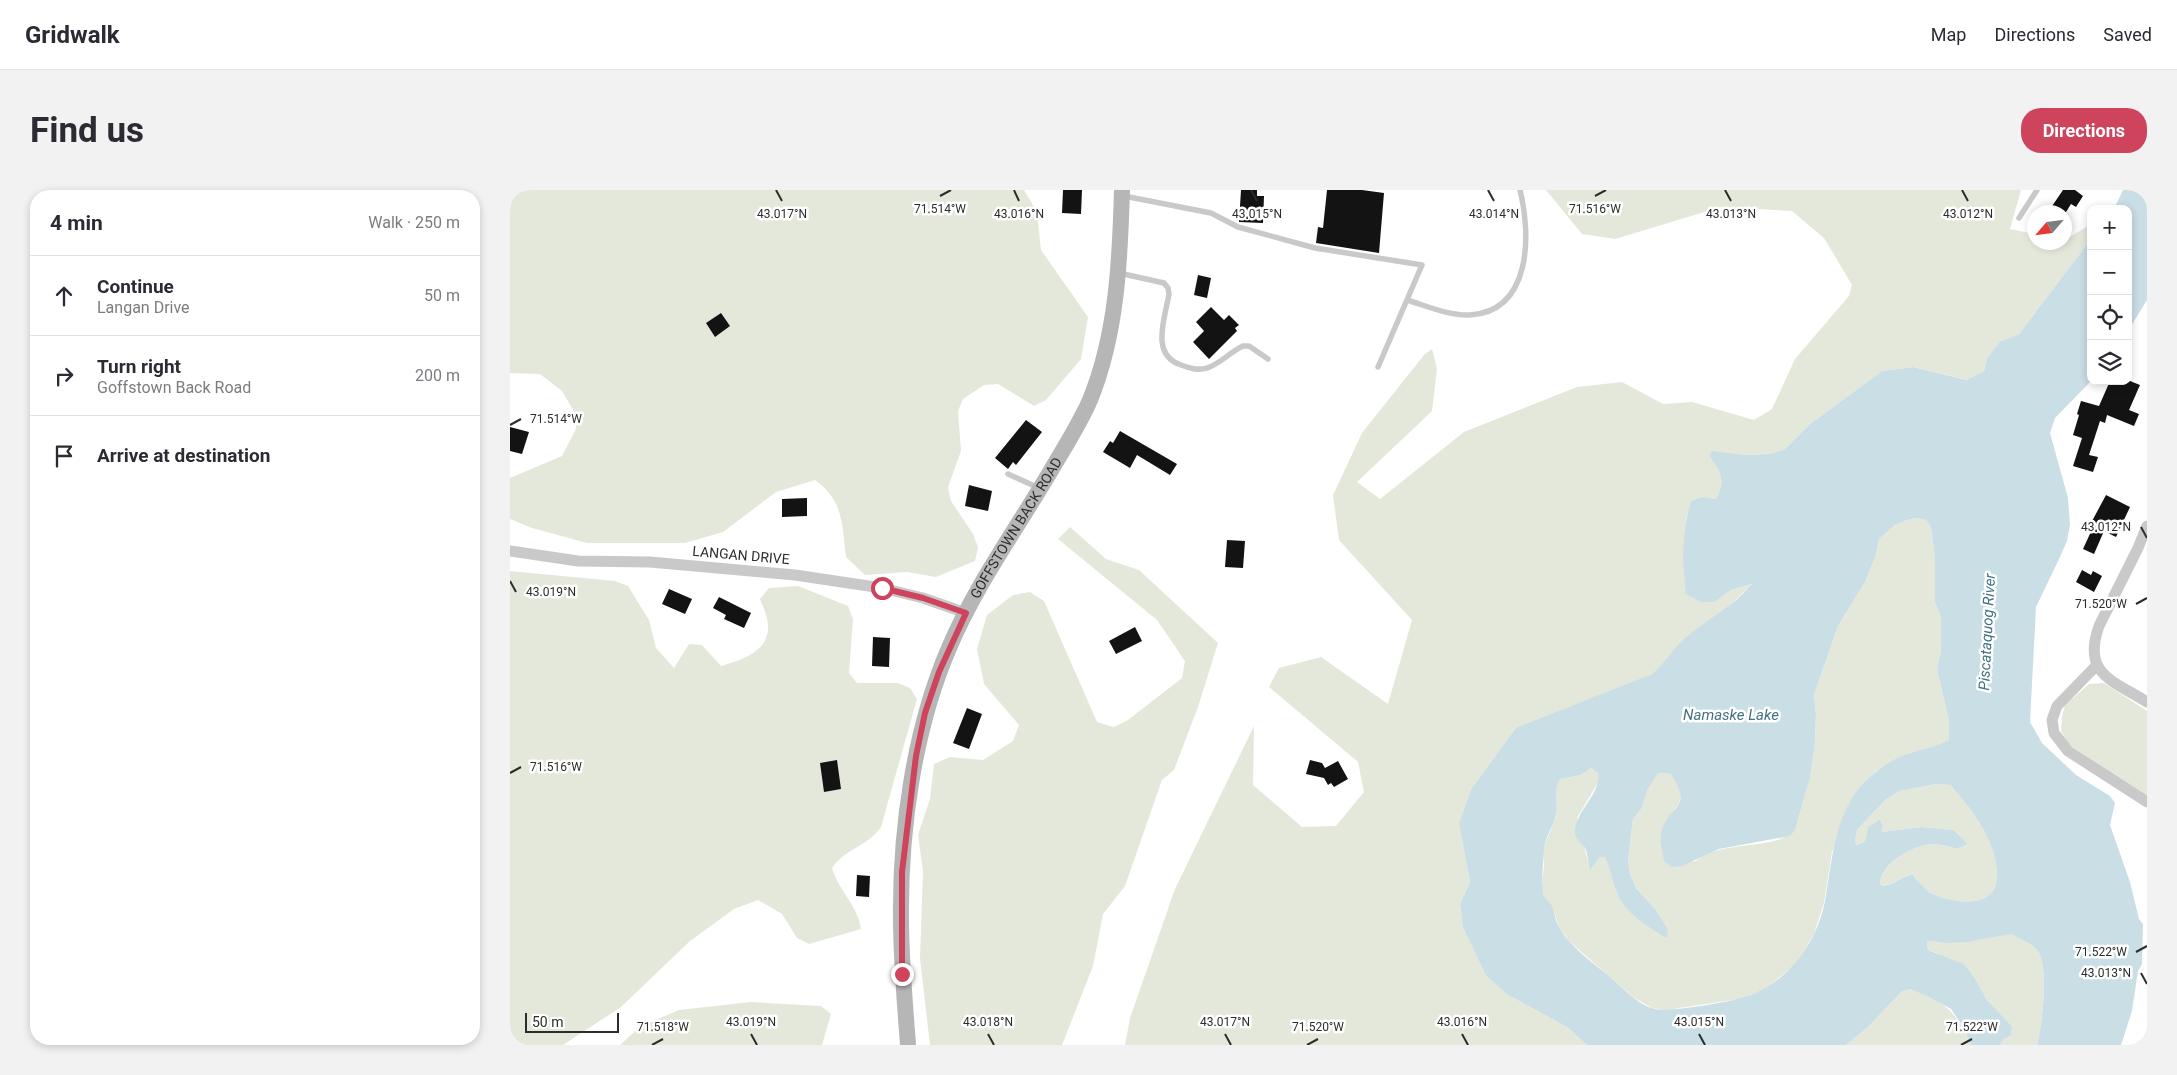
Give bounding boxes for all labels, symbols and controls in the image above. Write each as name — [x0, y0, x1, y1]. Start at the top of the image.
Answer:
text: Gridwalk — [25, 21, 120, 49]
text: Map — [1931, 24, 1966, 45]
text: Directions — [1994, 24, 2075, 45]
text: Saved — [2103, 24, 2152, 45]
button: Directions — [2021, 108, 2147, 153]
text: Find us — [30, 110, 144, 151]
text: 71.514°W — [914, 202, 966, 216]
text: 71.516°W — [1569, 202, 1621, 216]
north arrow — [2027, 205, 2072, 250]
map controls — [2087, 205, 2132, 385]
button: + — [2087, 205, 2132, 250]
text: 43.017°N — [757, 207, 807, 221]
text: 43.016°N — [994, 207, 1044, 221]
text: 43.015°N — [1232, 207, 1282, 221]
text: 43.014°N — [1469, 207, 1519, 221]
text: 43.013°N — [1706, 207, 1756, 221]
text: 43.012°N — [1943, 207, 1993, 221]
text: 4 min — [50, 211, 103, 235]
text: Walk · 250 m — [368, 213, 460, 232]
button: − — [2087, 250, 2132, 295]
text: Continue — [97, 275, 174, 298]
icon: ahead — [50, 282, 78, 310]
text: 50 m — [424, 286, 460, 305]
button: locate — [2087, 295, 2132, 340]
text: Langan Drive — [97, 298, 190, 317]
button: layers — [2087, 340, 2132, 385]
text: Turn right — [97, 355, 181, 378]
icon: right — [50, 362, 78, 390]
text: 200 m — [415, 366, 460, 385]
text: Goffstown Back Road — [97, 378, 251, 397]
text: 71.514°W — [530, 412, 582, 426]
icon: arrive — [50, 442, 78, 470]
text: Arrive at destination — [97, 444, 270, 467]
street label: GOFFSTOWN BACK ROAD — [967, 454, 1065, 601]
text: 43.012°N — [2081, 520, 2131, 534]
street label: LANGAN DRIVE — [692, 543, 790, 567]
water label: Piscataquog River — [1975, 572, 1999, 691]
route start — [871, 577, 894, 600]
text: 43.019°N — [526, 585, 576, 599]
text: 71.520°W — [2075, 597, 2127, 611]
water label: Namaske Lake — [1683, 706, 1779, 724]
text: 71.516°W — [530, 760, 582, 774]
text: 71.522°W — [2075, 945, 2127, 959]
route end — [891, 963, 914, 986]
text: 43.013°N — [2081, 966, 2131, 980]
scale bar — [525, 1010, 619, 1033]
text: 50 m — [532, 1014, 564, 1030]
text: 43.019°N — [726, 1015, 776, 1029]
text: 43.018°N — [963, 1015, 1013, 1029]
text: 43.017°N — [1200, 1015, 1250, 1029]
text: 43.016°N — [1437, 1015, 1487, 1029]
text: 43.015°N — [1674, 1015, 1724, 1029]
text: 71.518°W — [637, 1020, 689, 1034]
text: 71.520°W — [1292, 1020, 1344, 1034]
text: 71.522°W — [1946, 1020, 1998, 1034]

